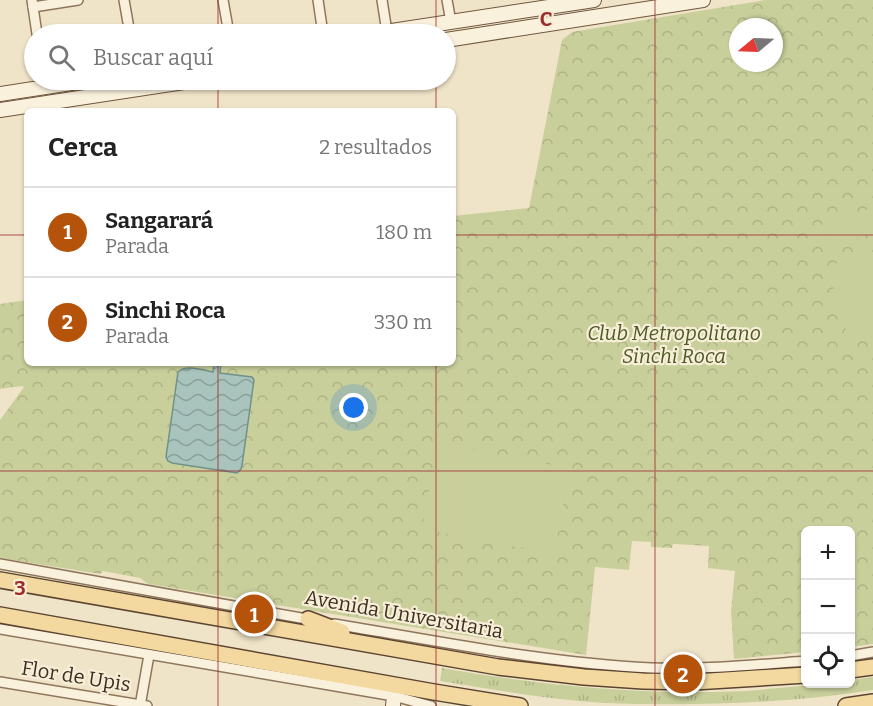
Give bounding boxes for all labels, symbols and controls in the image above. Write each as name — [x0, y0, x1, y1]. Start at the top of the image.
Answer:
text: C — [540, 7, 552, 31]
north arrow — [729, 18, 783, 72]
search box — [24, 24, 456, 90]
icon: search — [45, 41, 78, 74]
text: Buscar aquí — [93, 44, 213, 71]
text: Cerca — [48, 132, 118, 163]
text: 2 resultados — [319, 135, 432, 159]
text: Sangarará — [105, 207, 213, 234]
text: 1 — [63, 220, 72, 244]
text: 180 m — [376, 220, 432, 244]
text: Parada — [105, 234, 169, 258]
text: Sinchi Roca — [105, 297, 225, 324]
text: 2 — [62, 310, 73, 334]
text: 330 m — [374, 310, 432, 334]
park label: Club Metropolitano Sinchi Roca — [587, 321, 761, 368]
text: Parada — [105, 324, 169, 348]
your location — [339, 393, 368, 422]
map controls — [801, 526, 855, 688]
button: + — [801, 526, 855, 580]
text: 3 — [14, 576, 26, 600]
button: − — [801, 580, 855, 634]
street label: Avenida Universitaria — [303, 585, 505, 643]
pin: 1 — [234, 592, 274, 636]
button: locate — [801, 634, 855, 688]
pin: 2 — [664, 652, 702, 696]
street label: Flor de Upis — [20, 656, 132, 696]

